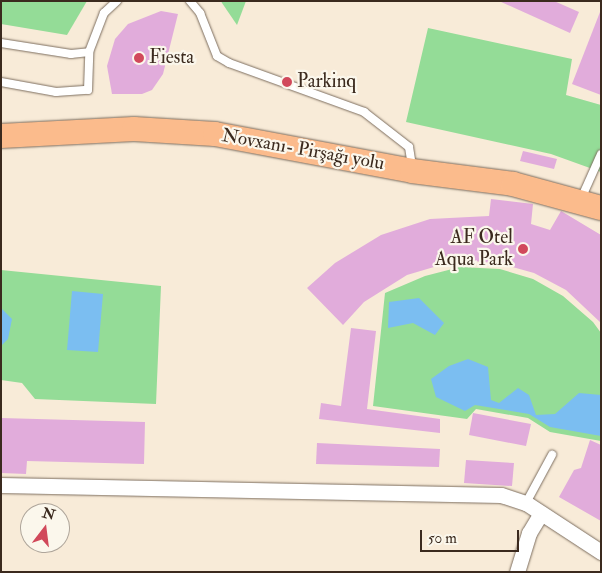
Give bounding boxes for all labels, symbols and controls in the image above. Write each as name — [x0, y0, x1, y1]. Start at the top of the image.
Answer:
place label: Fiesta — [149, 47, 194, 69]
marker: Fiesta — [133, 52, 145, 64]
place label: Parkinq — [297, 71, 356, 93]
marker: Parkinq — [281, 76, 293, 88]
street label: Novxanı- Pirşağı yolu — [220, 124, 386, 176]
place label: AF Otel Aqua Park — [435, 227, 513, 271]
marker: AF Otel Aqua Park — [517, 243, 529, 255]
north arrow — [20, 503, 70, 553]
text: N — [40, 504, 57, 524]
scale bar — [422, 520, 521, 552]
text: 50 m — [428, 529, 457, 548]

